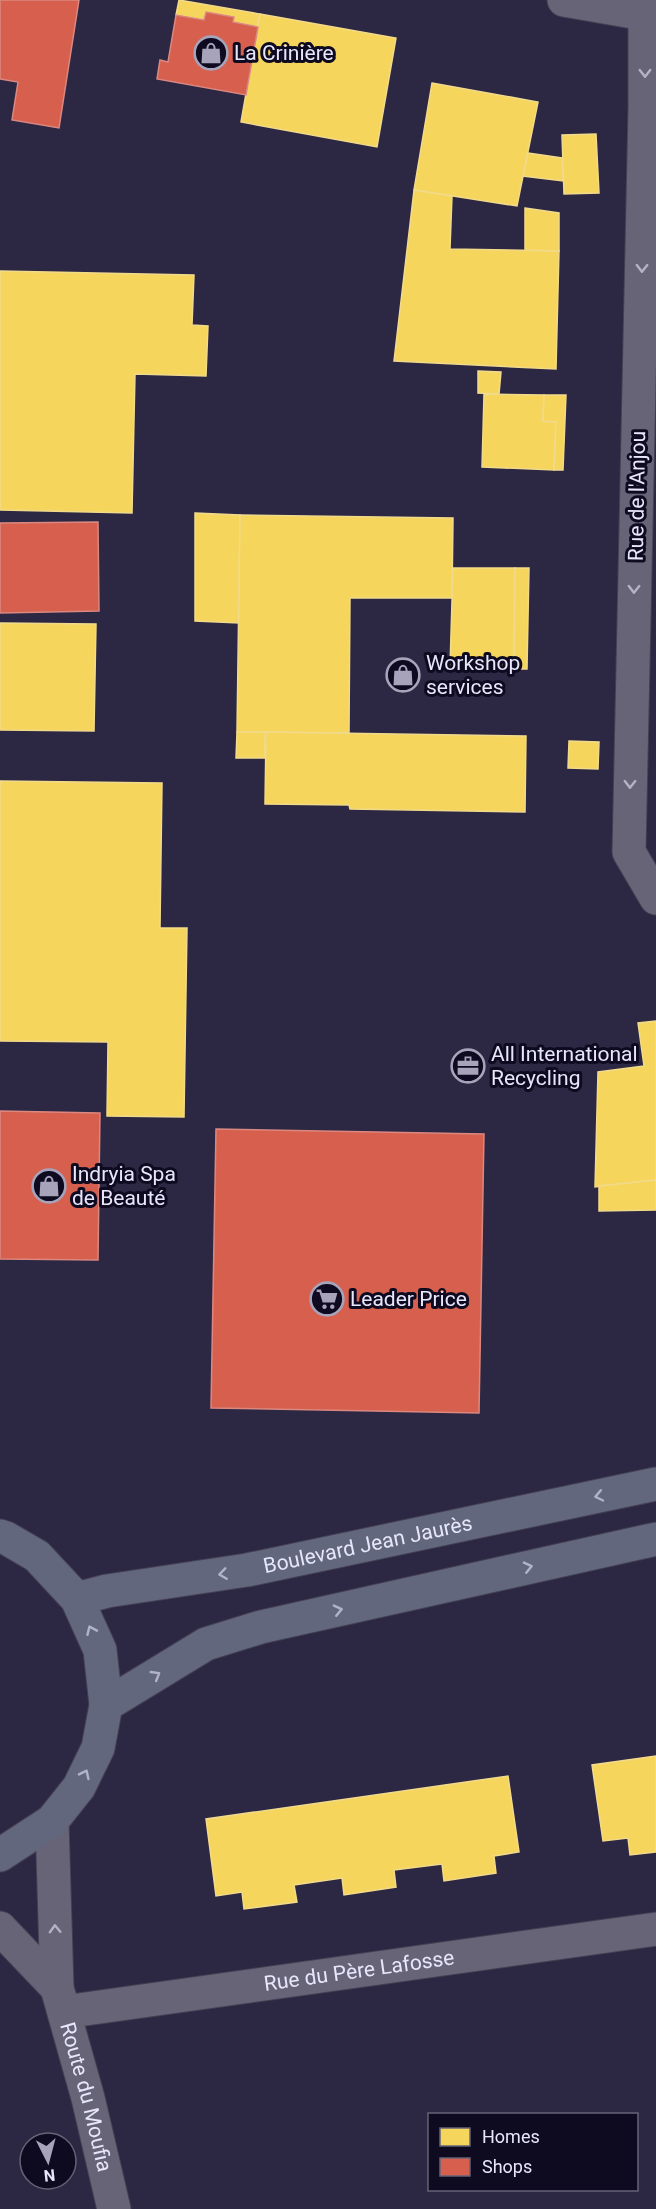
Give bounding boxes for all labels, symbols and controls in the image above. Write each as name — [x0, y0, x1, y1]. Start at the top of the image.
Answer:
shop icon: La Crinière — [193, 35, 229, 71]
place label: La Crinière — [234, 41, 334, 65]
one-way arrow — [639, 68, 651, 77]
one-way arrow — [635, 263, 648, 272]
street label: Rue de l'Anjou — [624, 431, 650, 561]
one-way arrow — [628, 584, 641, 593]
place label: Workshop services — [426, 651, 520, 699]
shop icon: Workshop services — [385, 657, 421, 693]
one-way arrow — [624, 779, 636, 788]
place label: All International Recycling — [491, 1042, 638, 1090]
office icon: All International Recycling — [450, 1048, 486, 1084]
place label: Indryia Spa de Beauté — [72, 1162, 176, 1210]
shop icon: Indryia Spa de Beauté — [31, 1168, 67, 1204]
supermarket icon: Leader Price — [309, 1281, 345, 1317]
place label: Leader Price — [350, 1287, 467, 1311]
one-way arrow — [594, 1489, 604, 1502]
street label: Boulevard Jean Jaurès — [261, 1511, 474, 1578]
one-way arrow — [523, 1562, 533, 1575]
one-way arrow — [218, 1567, 227, 1579]
one-way arrow — [332, 1604, 342, 1617]
one-way arrow — [86, 1626, 98, 1637]
one-way arrow — [150, 1670, 160, 1682]
one-way arrow — [78, 1770, 90, 1781]
one-way arrow — [48, 1925, 61, 1934]
street label: Rue du Père Lafosse — [262, 1945, 456, 1996]
street label: Route du Moufia — [55, 2020, 117, 2174]
legend — [428, 2113, 638, 2191]
text: Homes — [482, 2126, 540, 2147]
north arrow — [18, 2131, 78, 2191]
text: Shops — [482, 2156, 532, 2177]
text: N — [43, 2165, 56, 2185]

